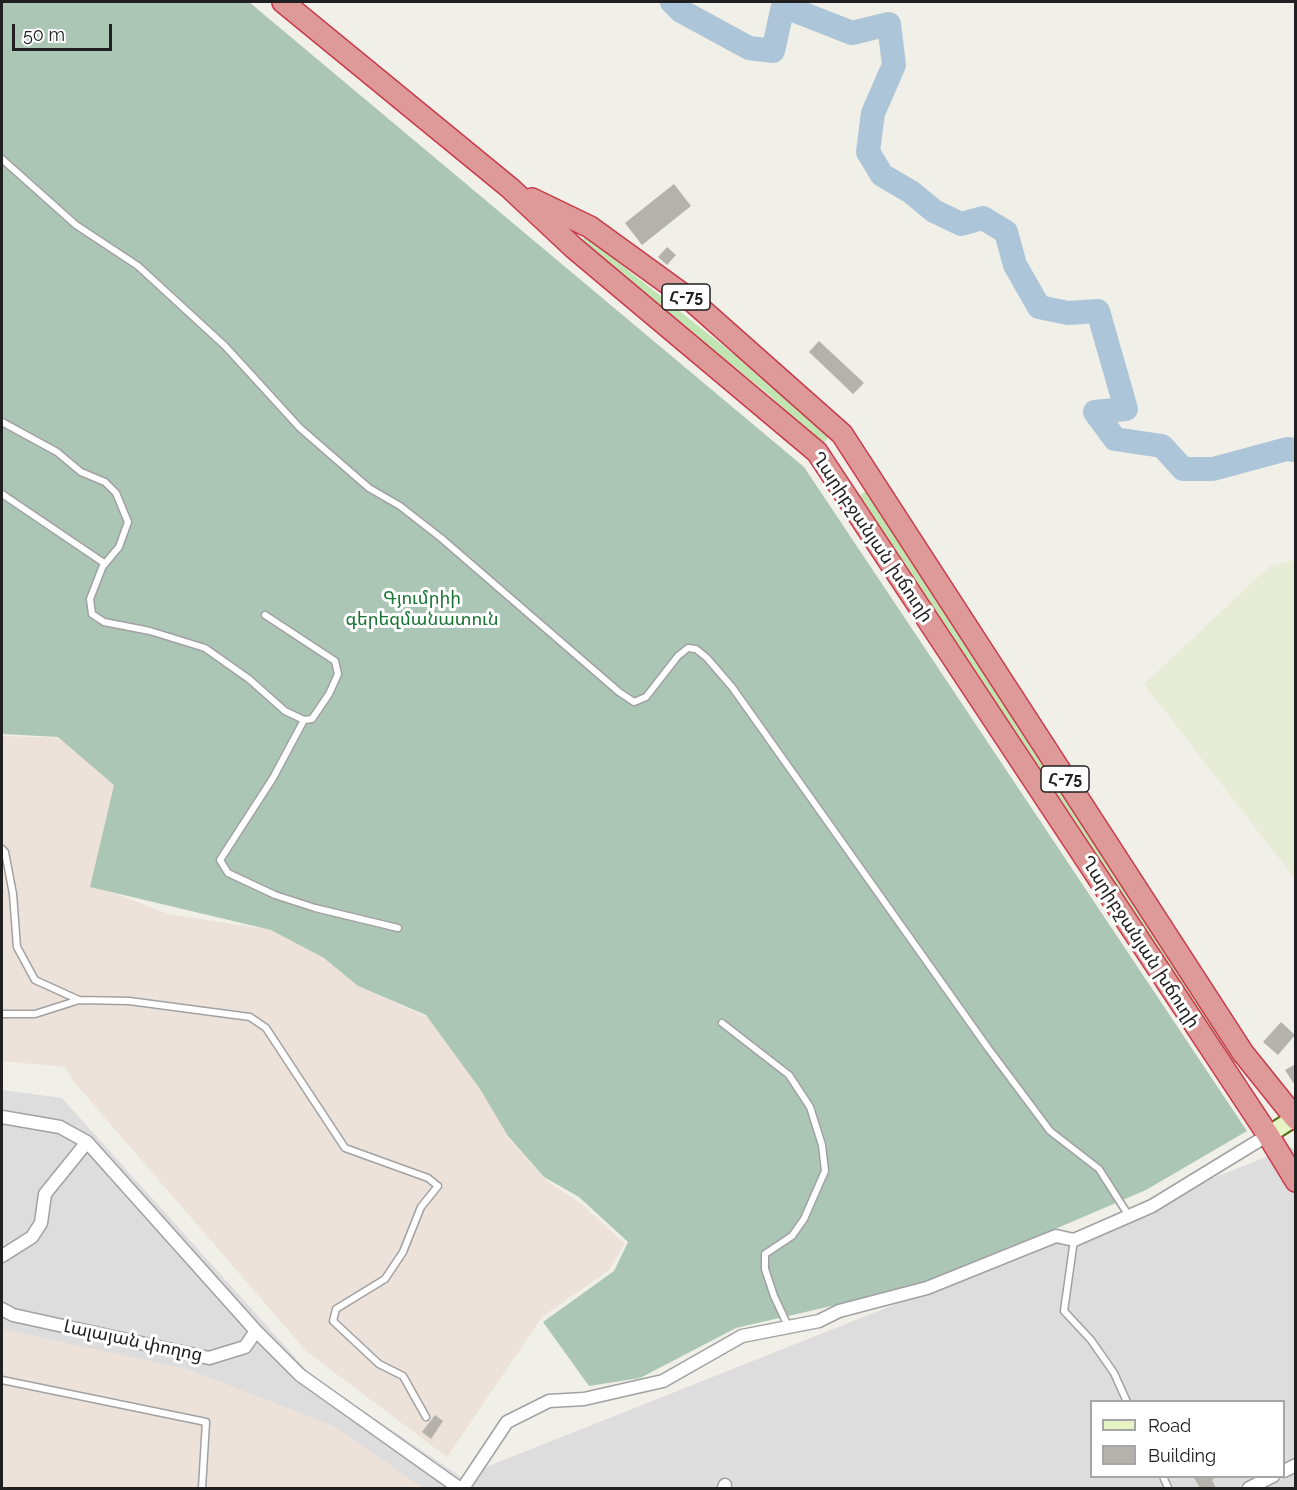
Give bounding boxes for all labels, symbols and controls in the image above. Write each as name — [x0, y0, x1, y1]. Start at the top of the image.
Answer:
scale bar — [15, 12, 116, 50]
text: 50 m — [23, 24, 65, 45]
road number: Հ-75 — [662, 284, 710, 310]
street label: Ղարիբջանյան խճուղի — [807, 448, 937, 626]
park label: Գյումրիի գերեզմանատուն — [345, 588, 499, 630]
road number: Հ-75 — [1041, 766, 1089, 792]
street label: Ղարիբջանյան խճուղի — [1076, 852, 1204, 1032]
street label: Լալայան փողոց — [62, 1316, 204, 1366]
legend — [1090, 1400, 1285, 1478]
text: Road — [1148, 1415, 1191, 1436]
text: Building — [1148, 1445, 1216, 1466]

